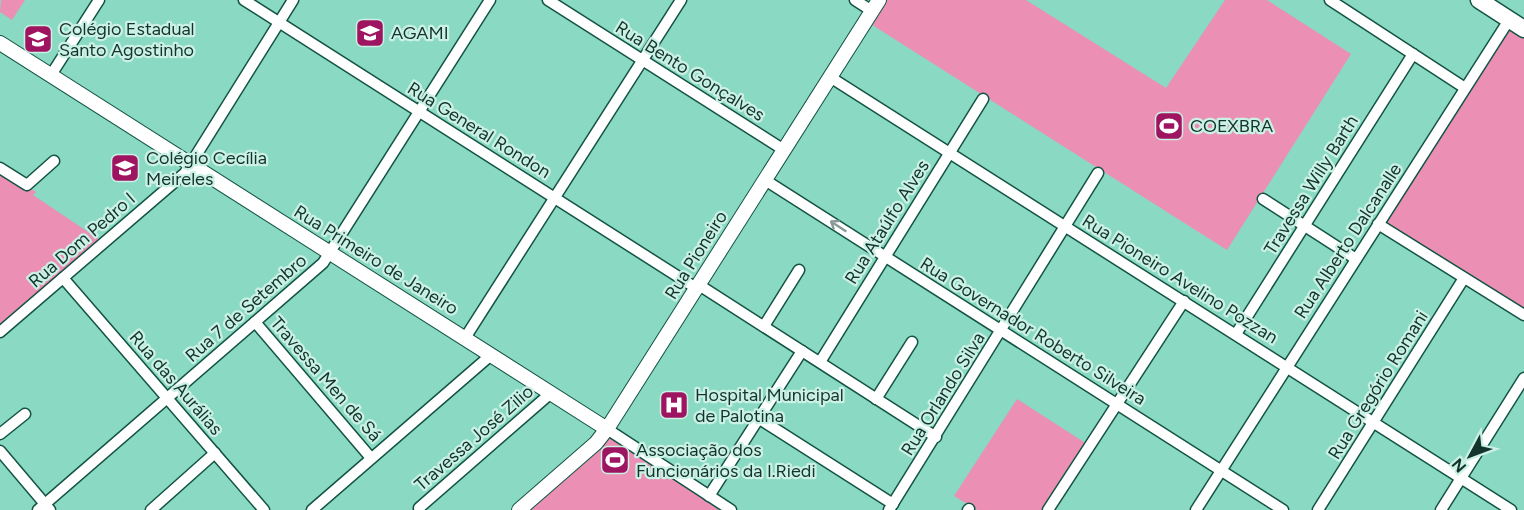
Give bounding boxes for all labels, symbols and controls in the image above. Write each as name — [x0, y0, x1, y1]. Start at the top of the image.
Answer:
street label: Rua Bento Gonçalves — [611, 16, 769, 126]
school or university icon: AGAMI — [354, 17, 386, 49]
place label: Colégio Estadual Santo Agostinho — [59, 18, 195, 61]
place label: AGAMI — [391, 22, 449, 44]
school or university icon: Colégio Estadual Santo Agostinho — [22, 23, 54, 55]
street label: Rua General Rondon — [403, 77, 555, 183]
sports icon: COEXBRA — [1153, 110, 1185, 142]
street label: Travessa Willy Barth — [1259, 111, 1363, 259]
place label: COEXBRA — [1190, 115, 1273, 137]
place label: Colégio Cecília Meireles — [146, 147, 267, 190]
school or university icon: Colégio Cecília Meireles — [109, 152, 141, 184]
street label: Rua Ataúlfo Alves — [840, 156, 934, 288]
street label: Rua Alberto Dalcanalle — [1290, 159, 1406, 323]
street label: Rua Dom Pedro I — [24, 188, 140, 292]
street label: Rua Primeiro de Janeiro — [290, 200, 462, 320]
street label: Rua Pioneiro — [660, 207, 732, 303]
street label: Rua Pioneiro Avelino Pozzan — [1078, 210, 1282, 348]
one-way arrow — [830, 220, 846, 232]
street label: Rua 7 de Setembro — [181, 249, 311, 367]
street label: Rua Governador Roberto Silveira — [916, 252, 1150, 410]
street label: Rua Gregório Romani — [1323, 307, 1433, 463]
street label: Travessa Men de Sá — [266, 312, 386, 446]
street label: Rua das Aurálias — [125, 326, 227, 440]
street label: Rua Orlando Silva — [896, 328, 990, 460]
street label: Travessa José Zilio — [410, 380, 538, 496]
place label: Hospital Municipal de Palotina — [695, 384, 844, 427]
hospital icon: Hospital Municipal de Palotina — [658, 389, 690, 421]
north arrow — [1440, 426, 1500, 486]
place label: Associação dos Funcionários da I.Riedi — [636, 439, 816, 482]
sports icon: Associação dos Funcionários da I.Riedi — [599, 444, 631, 476]
text: N — [1448, 455, 1470, 476]

